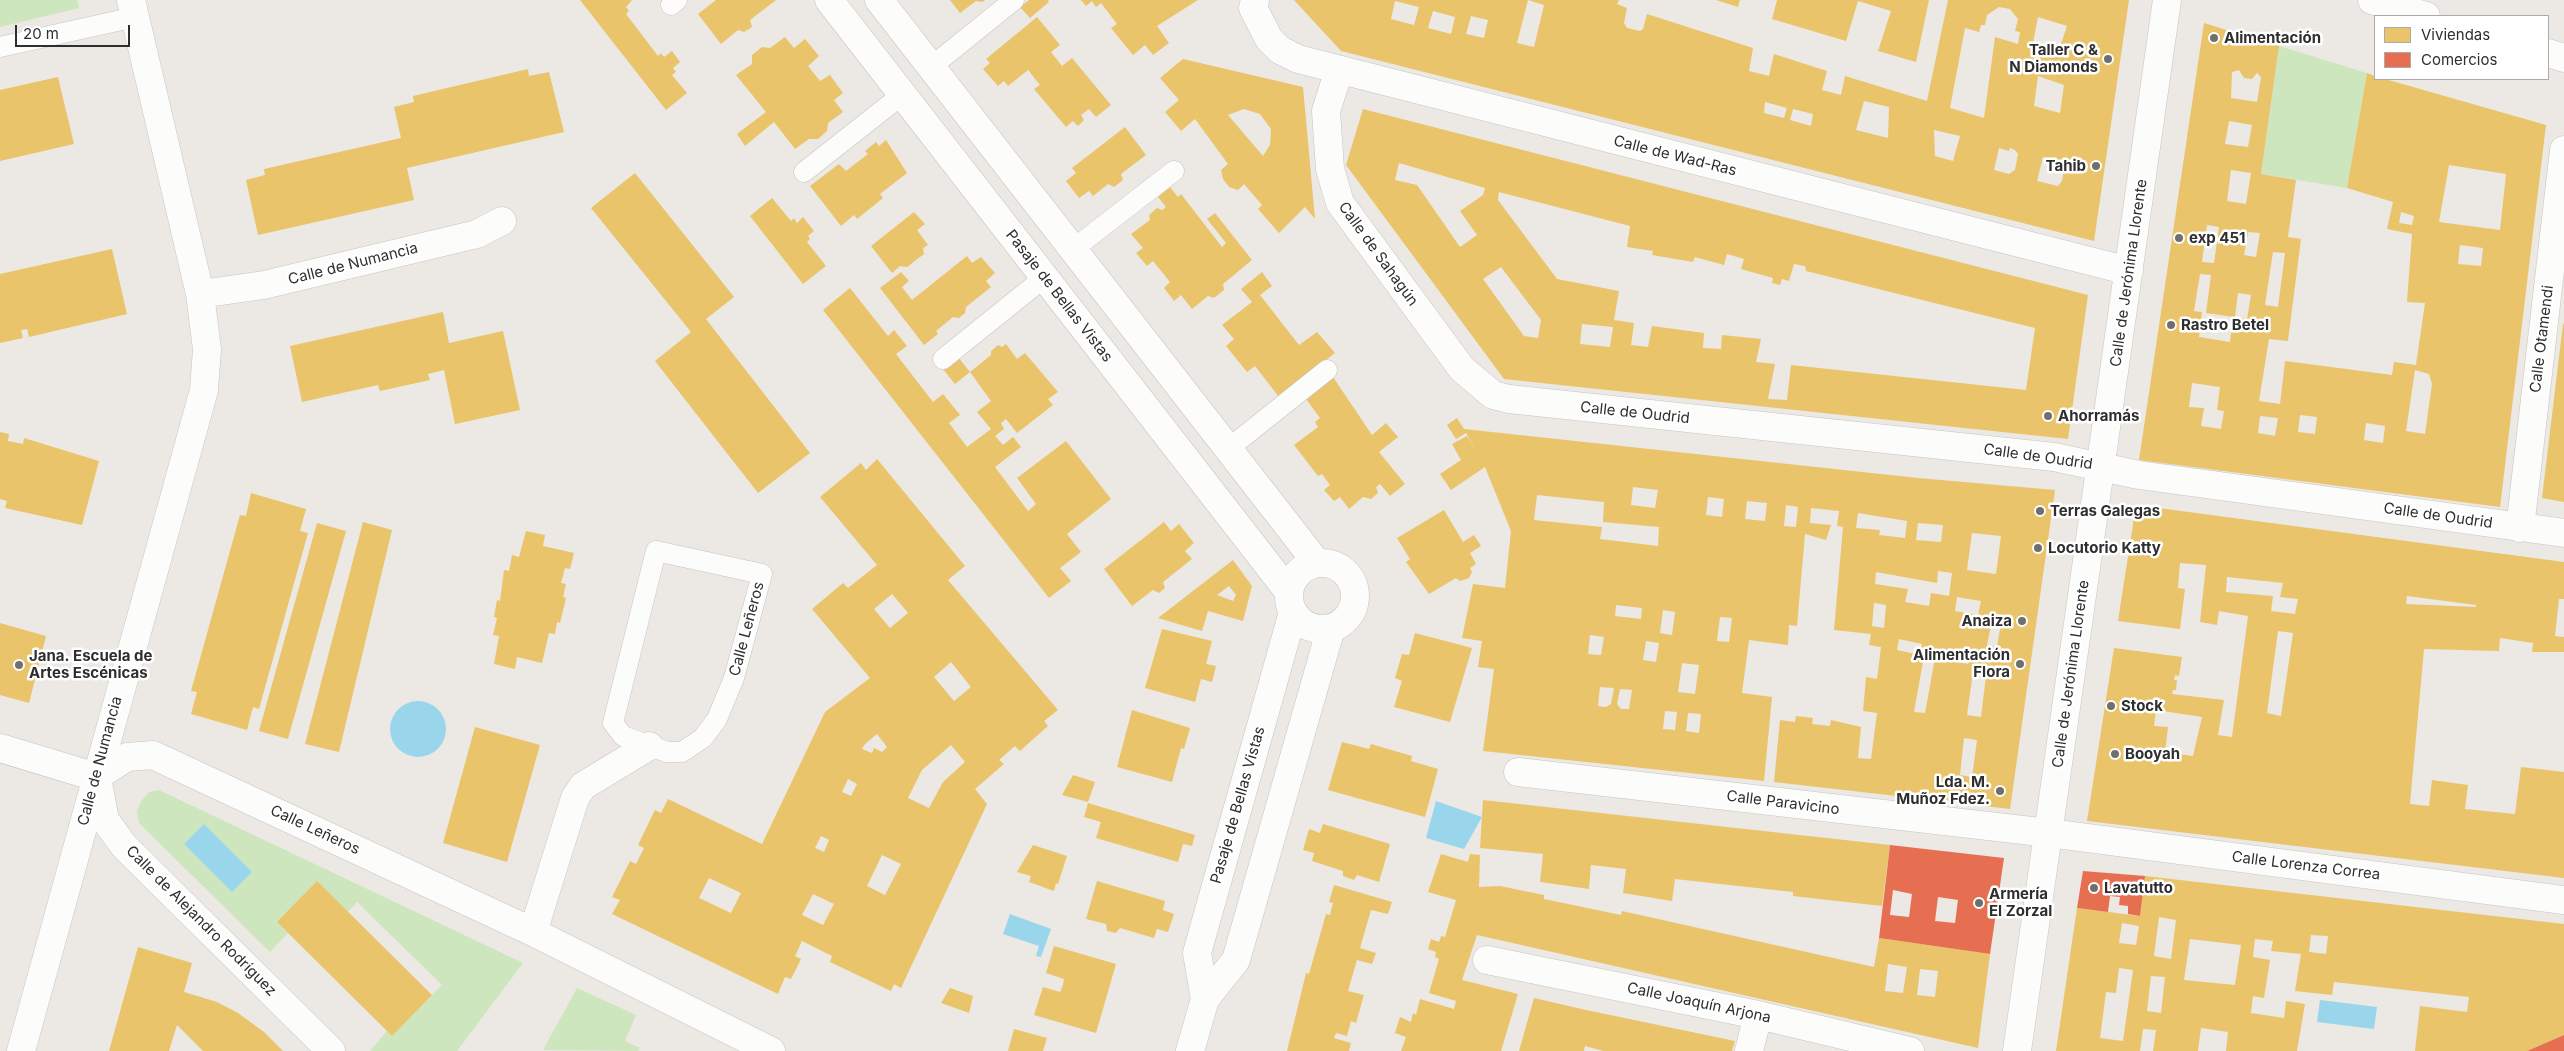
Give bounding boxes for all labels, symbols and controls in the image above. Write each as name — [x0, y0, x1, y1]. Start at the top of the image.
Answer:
scale bar — [18, 15, 132, 47]
legend — [2374, 15, 2549, 80]
text: 20 m — [23, 24, 59, 43]
text: Viviendas — [2421, 25, 2490, 44]
place label: Alimentación — [2224, 29, 2321, 47]
marker: Alimentación — [2208, 32, 2220, 44]
place label: Taller C & N Diamonds — [2009, 41, 2098, 76]
text: Comercios — [2421, 50, 2497, 69]
marker: Taller C & N Diamonds — [2102, 53, 2114, 65]
street label: Calle de Wad-Ras — [1612, 132, 1738, 180]
place label: Tahib — [2046, 157, 2086, 175]
marker: Tahib — [2090, 160, 2102, 172]
street label: Calle de Jerónima Llorente — [2107, 178, 2151, 368]
street label: Calle de Sahagún — [1334, 199, 1422, 309]
street label: Pasaje de Bellas Vistas — [1002, 226, 1116, 366]
place label: exp 451 — [2189, 229, 2246, 247]
marker: exp 451 — [2173, 232, 2185, 244]
street label: Calle de Numancia — [286, 239, 420, 289]
street label: Calle Otamendi — [2526, 284, 2558, 394]
place label: Rastro Betel — [2181, 316, 2269, 334]
marker: Rastro Betel — [2165, 319, 2177, 331]
street label: Calle de Oudrid — [1579, 398, 1691, 428]
place label: Ahorramás — [2058, 407, 2139, 425]
marker: Ahorramás — [2042, 410, 2054, 422]
street label: Calle de Oudrid — [1982, 440, 2094, 474]
street label: Calle de Oudrid — [2382, 499, 2494, 533]
place label: Terras Galegas — [2050, 502, 2160, 520]
marker: Terras Galegas — [2034, 505, 2046, 517]
place label: Locutorio Katty — [2048, 539, 2161, 557]
marker: Locutorio Katty — [2032, 542, 2044, 554]
street label: Calle de Jerónima Llorente — [2049, 579, 2093, 769]
street label: Calle Leñeros — [726, 580, 768, 678]
place label: Anaiza — [1961, 612, 2012, 630]
marker: Anaiza — [2016, 615, 2028, 627]
place label: Alimentación Flora — [1913, 646, 2010, 681]
place label: Jana. Escuela de Artes Escénicas — [29, 647, 152, 682]
marker: Alimentación Flora — [2014, 658, 2026, 670]
marker: Jana. Escuela de Artes Escénicas — [13, 659, 25, 671]
street label: Calle de Numancia — [74, 694, 126, 828]
place label: Stock — [2121, 697, 2163, 715]
marker: Stock — [2105, 700, 2117, 712]
street label: Pasaje de Bellas Vistas — [1207, 724, 1269, 886]
place label: Booyah — [2125, 745, 2180, 763]
marker: Booyah — [2109, 748, 2121, 760]
place label: Lda. M. Muñoz Fdez. — [1896, 773, 1990, 808]
marker: Lda. M. Muñoz Fdez. — [1994, 785, 2006, 797]
street label: Calle Paravicino — [1726, 787, 1840, 819]
street label: Calle Leñeros — [267, 801, 363, 859]
street label: Calle de Alejandro Rodríguez — [122, 842, 280, 1000]
street label: Calle Lorenza Correa — [2231, 848, 2381, 884]
place label: Lavatutto — [2104, 879, 2173, 897]
marker: Lavatutto — [2088, 882, 2100, 894]
place label: Armería El Zorzal — [1989, 885, 2052, 920]
marker: Armería El Zorzal — [1973, 897, 1985, 909]
street label: Calle Joaquín Arjona — [1625, 979, 1773, 1027]

